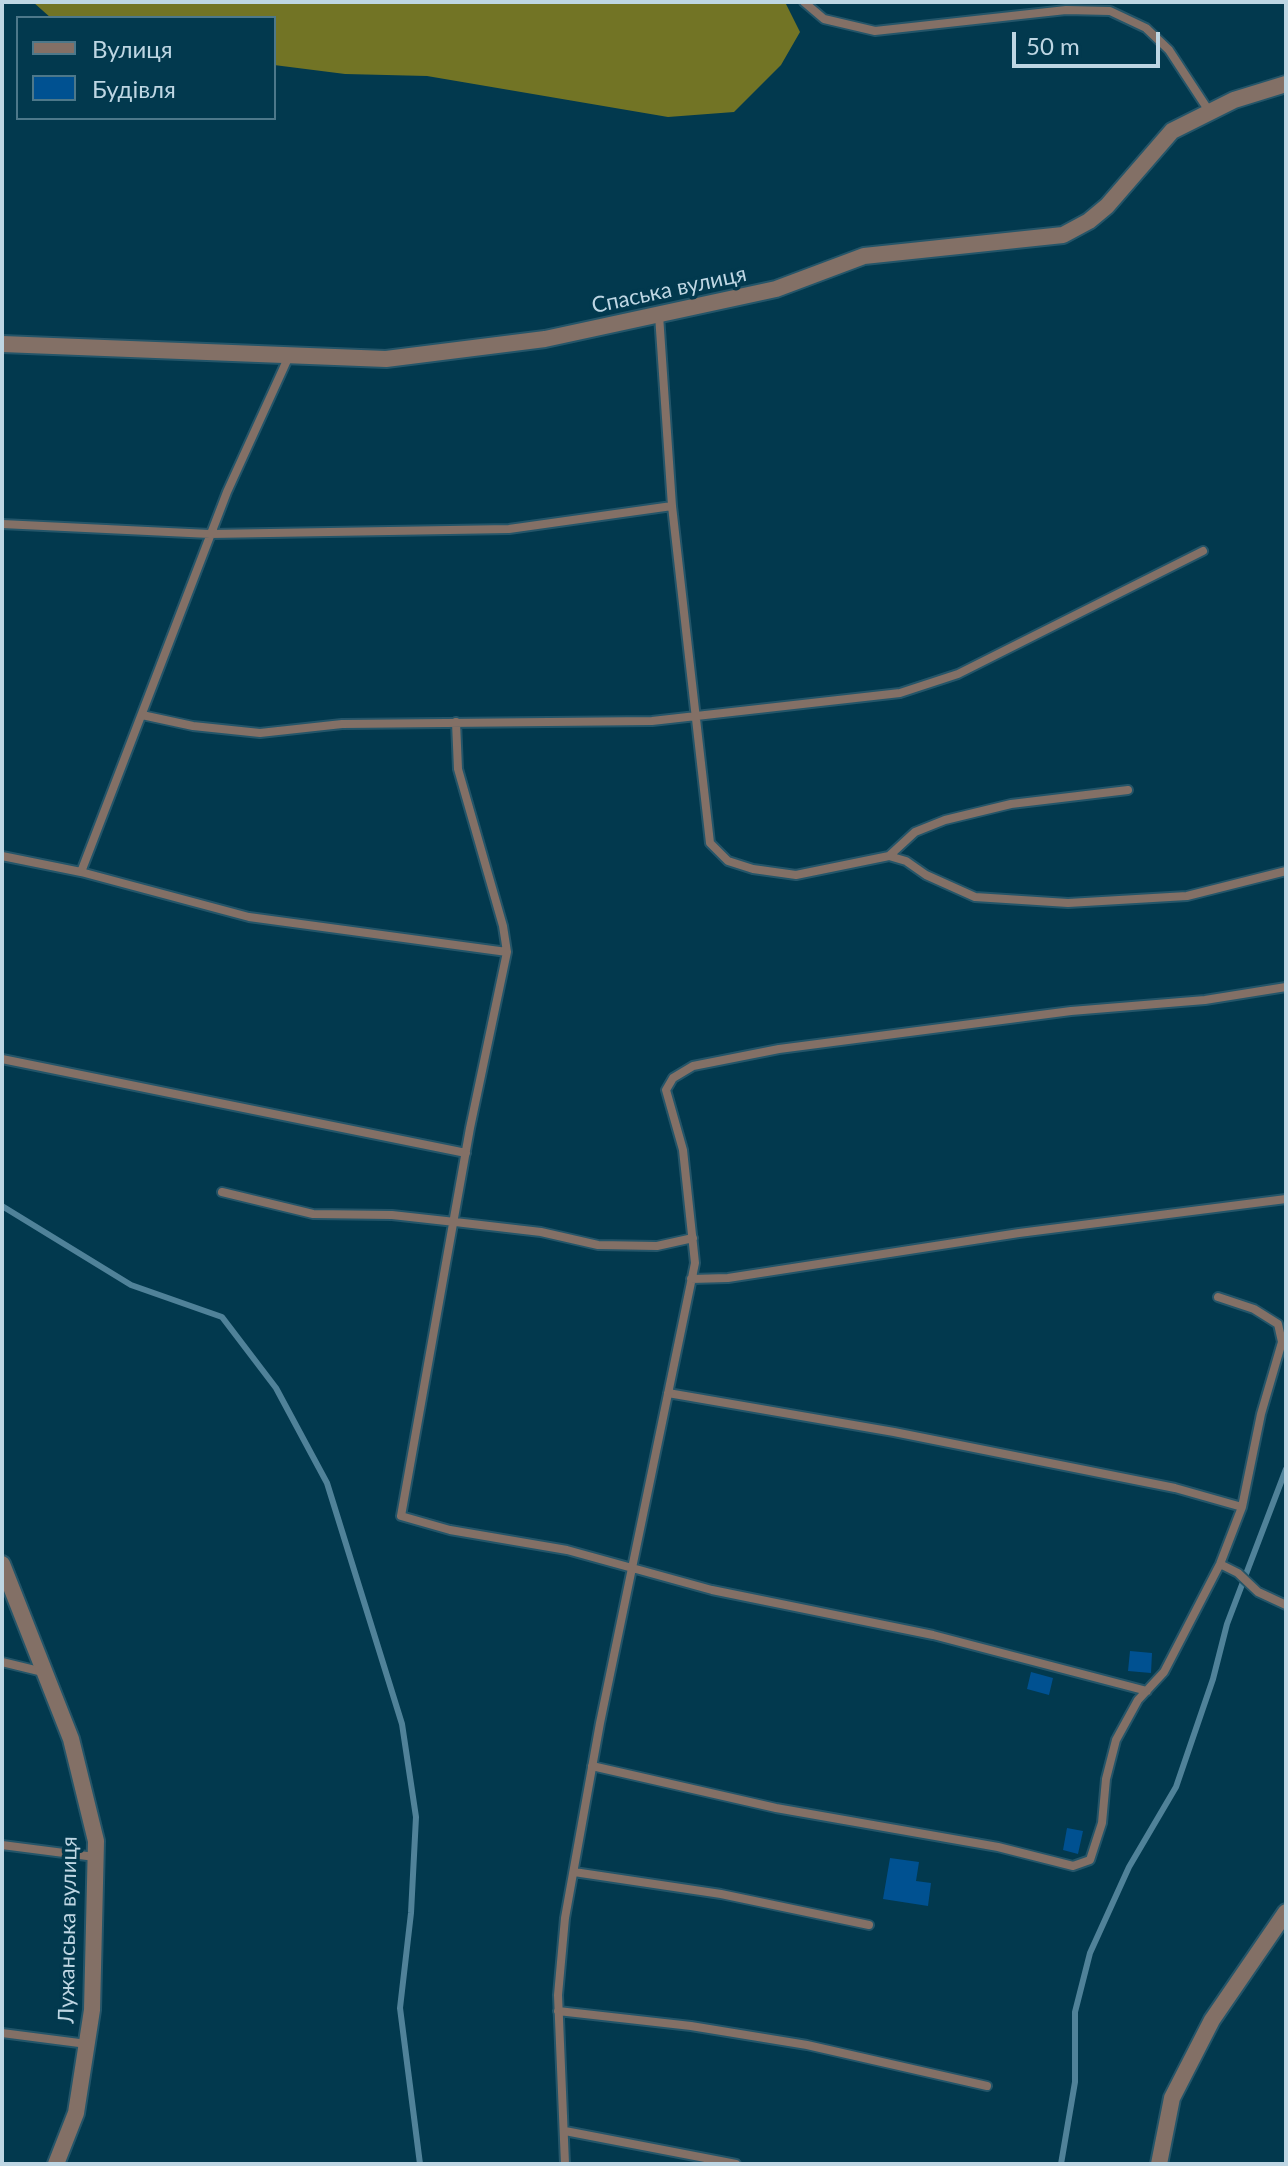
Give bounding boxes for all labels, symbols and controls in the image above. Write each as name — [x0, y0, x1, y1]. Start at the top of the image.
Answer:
legend — [16, 16, 276, 120]
scale bar — [1016, 16, 1164, 66]
text: 50 m — [1026, 31, 1080, 60]
text: Вулиця — [92, 34, 173, 63]
text: Будівля — [92, 74, 176, 103]
street label: Спаська вулиця — [589, 261, 749, 319]
street label: Лужанська вулиця — [53, 1836, 83, 2024]

